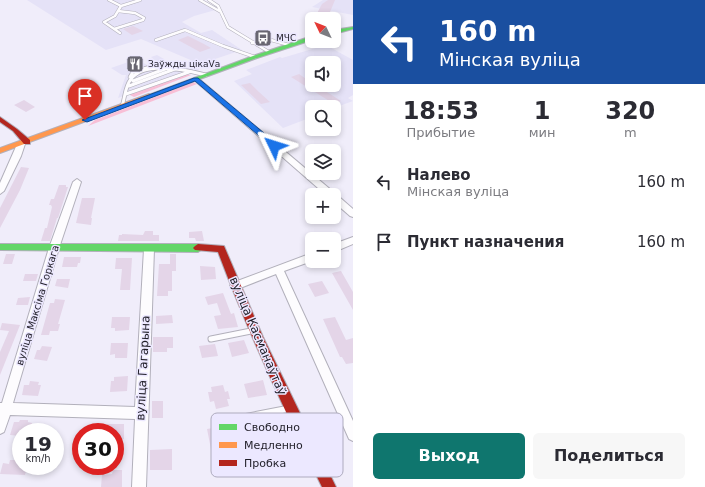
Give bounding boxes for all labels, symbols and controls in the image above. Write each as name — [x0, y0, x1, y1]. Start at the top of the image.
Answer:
north arrow — [305, 12, 341, 48]
map controls — [305, 12, 341, 268]
text: 160 m — [439, 15, 536, 48]
icon: left — [373, 16, 425, 68]
bus stop icon: МЧС — [253, 28, 273, 48]
place label: МЧС — [276, 33, 296, 43]
text: Мінская вуліца — [439, 49, 581, 70]
restaurant icon: Заўжды цікаVа — [125, 54, 145, 74]
button: sound — [305, 56, 341, 92]
place label: Заўжды цікаVа — [148, 59, 220, 69]
pin — [68, 79, 102, 120]
icon: arrive — [74, 85, 96, 107]
text: 18:53 — [403, 97, 479, 125]
text: 1 — [534, 97, 550, 125]
text: 320 — [605, 97, 655, 125]
button: search — [305, 100, 341, 136]
position arrow — [253, 125, 295, 167]
text: Прибытие — [406, 125, 475, 140]
text: мин — [529, 125, 556, 140]
text: m — [624, 125, 637, 140]
button: layers — [305, 144, 341, 180]
text: Налево — [407, 166, 471, 184]
icon: left — [373, 171, 395, 193]
text: 160 m — [637, 173, 685, 191]
text: Мінская вуліца — [407, 184, 509, 199]
button: + — [305, 188, 341, 224]
icon: arrive — [373, 231, 395, 253]
button: − — [305, 232, 341, 268]
text: Пункт назначения — [407, 233, 564, 251]
text: 160 m — [637, 233, 685, 251]
street label: вуліца Максіма Горкага — [14, 244, 61, 367]
street label: вуліца Касманаўтаў — [227, 275, 289, 397]
street label: вуліца Гагарына — [133, 315, 153, 421]
legend — [211, 413, 343, 477]
text: Свободно — [244, 421, 300, 434]
speed limit sign: 30 — [72, 423, 124, 475]
text: 19 — [24, 432, 52, 456]
button: Выход — [373, 433, 525, 479]
button: Поделиться — [533, 433, 685, 479]
text: Медленно — [244, 439, 303, 452]
text: km/h — [25, 453, 51, 464]
text: Пробка — [244, 457, 286, 470]

